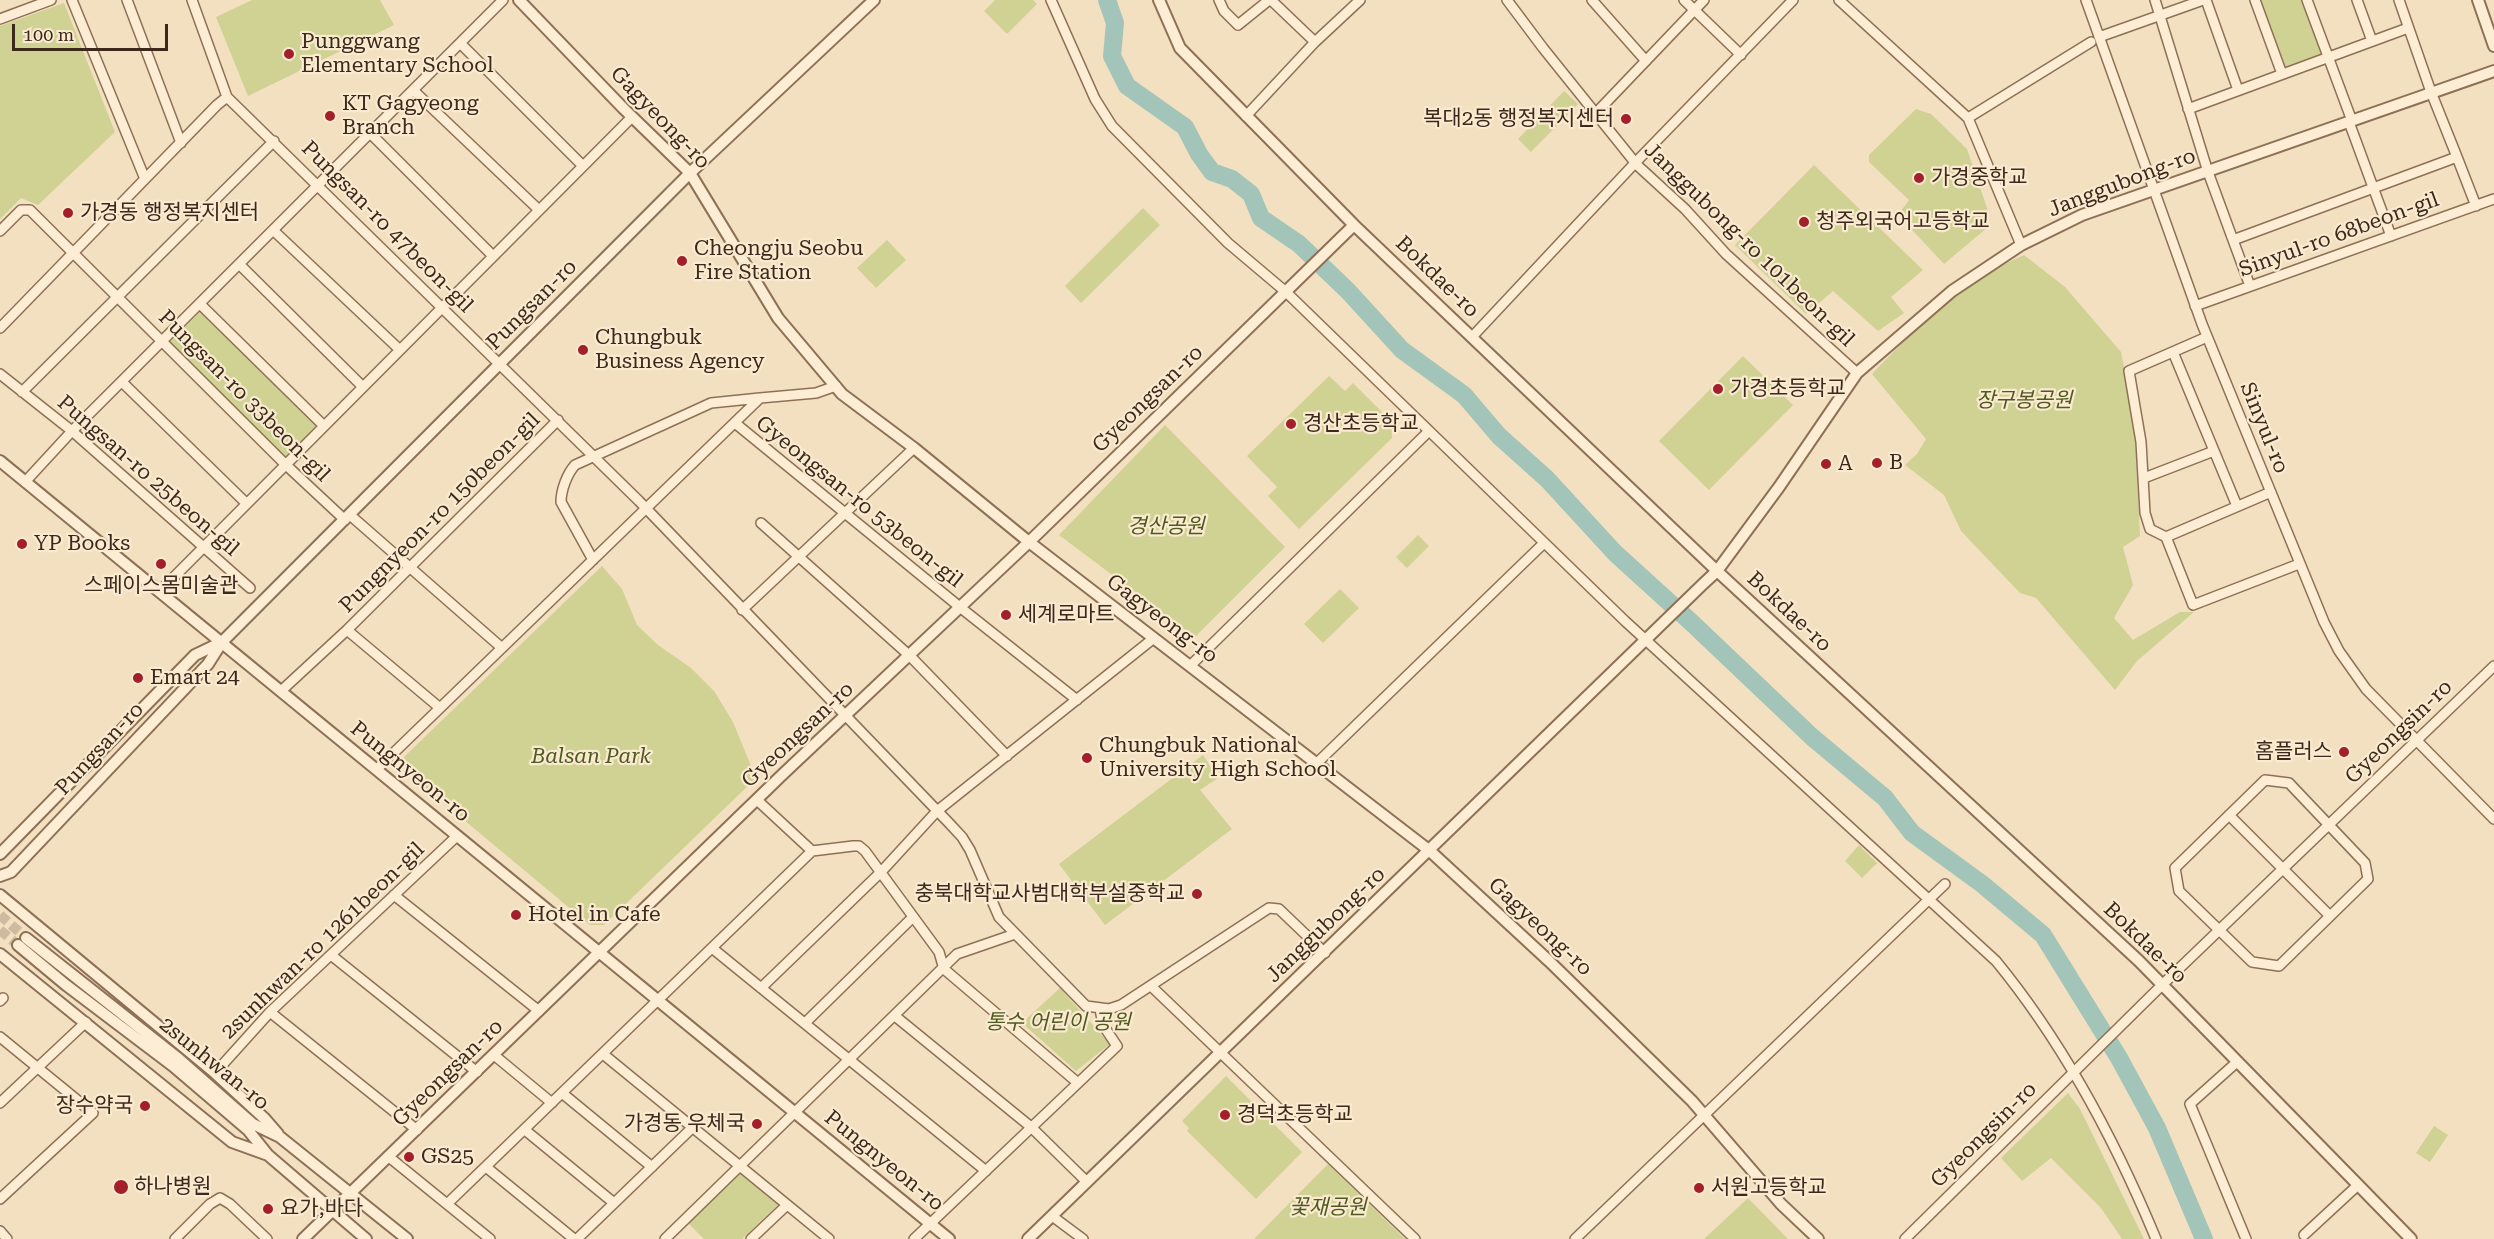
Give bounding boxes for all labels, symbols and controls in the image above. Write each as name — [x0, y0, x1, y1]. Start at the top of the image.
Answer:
scale bar — [15, 12, 171, 50]
text: 100 m — [23, 24, 74, 45]
place label: Punggwang Elementary School — [301, 29, 494, 79]
marker: Punggwang Elementary School — [282, 47, 296, 61]
street label: Gagyeong-ro — [605, 62, 715, 174]
place label: KT Gagyeong Branch — [342, 91, 479, 141]
place label: 복대2동 행정복지센터 — [1423, 106, 1614, 132]
marker: KT Gagyeong Branch — [323, 109, 337, 123]
marker: 복대2동 행정복지센터 — [1619, 112, 1633, 126]
street label: Pungsan-ro 47beon-gil — [296, 136, 478, 318]
street label: Janggubong-ro 101beon-gil — [1639, 138, 1859, 352]
street label: Janggubong-ro — [2045, 143, 2199, 223]
place label: 가경중학교 — [1931, 165, 2028, 191]
marker: 가경중학교 — [1912, 171, 1926, 185]
street label: Sinyul-ro 68beon-gil — [2236, 187, 2442, 283]
place label: 가경동 행정복지센터 — [80, 200, 259, 226]
marker: 가경동 행정복지센터 — [61, 206, 75, 220]
place label: 청주외국어고등학교 — [1816, 209, 1990, 235]
marker: 청주외국어고등학교 — [1797, 215, 1811, 229]
street label: Bokdae-ro — [1390, 231, 1484, 323]
place label: Cheongju Seobu Fire Station — [694, 236, 863, 286]
marker: Cheongju Seobu Fire Station — [675, 254, 689, 268]
street label: Pungsan-ro — [482, 255, 582, 355]
street label: Pungsan-ro 33beon-gil — [153, 305, 335, 487]
place label: Chungbuk Business Agency — [595, 325, 764, 375]
street label: Gyeongsan-ro — [1087, 340, 1209, 458]
marker: Chungbuk Business Agency — [576, 343, 590, 357]
place label: 가경초등학교 — [1730, 376, 1846, 402]
street label: Sinyul-ro — [2234, 379, 2294, 477]
marker: 가경초등학교 — [1711, 382, 1725, 396]
park label: 장구봉공원 — [1976, 388, 2072, 414]
street label: Pungsan-ro 25beon-gil — [52, 390, 244, 562]
street label: Pungnyeon-ro 150beon-gil — [335, 408, 545, 618]
street label: Gyeongsan-ro 53beon-gil — [751, 411, 967, 593]
place label: 경산초등학교 — [1303, 411, 1419, 437]
marker: 경산초등학교 — [1284, 417, 1298, 431]
place label: B — [1889, 450, 1903, 476]
place label: A — [1838, 451, 1853, 477]
marker: B — [1870, 456, 1884, 470]
marker: A — [1819, 457, 1833, 471]
park label: 경산공원 — [1127, 514, 1205, 540]
place label: YP Books — [34, 531, 130, 557]
marker: YP Books — [15, 537, 29, 551]
marker: 스페이스몸미술관 — [154, 557, 168, 571]
street label: Bokdae-ro — [1741, 566, 1837, 658]
street label: Gagyeong-ro — [1101, 569, 1223, 669]
place label: 스페이스몸미술관 — [84, 573, 238, 599]
place label: 세계로마트 — [1018, 602, 1115, 628]
marker: 세계로마트 — [999, 608, 1013, 622]
place label: Emart 24 — [150, 665, 240, 691]
marker: Emart 24 — [131, 671, 145, 685]
street label: Gyeongsin-ro — [2340, 675, 2458, 789]
street label: Gyeongsan-ro — [737, 677, 859, 793]
street label: Pungsan-ro — [51, 697, 149, 801]
street label: Pungnyeon-ro — [345, 716, 475, 828]
place label: Chungbuk National University High School — [1099, 733, 1336, 783]
place label: 홈플러스 — [2255, 739, 2332, 765]
park label: Balsan Park — [531, 744, 651, 770]
marker: 홈플러스 — [2337, 745, 2351, 759]
marker: Chungbuk National University High School — [1080, 751, 1094, 765]
street label: 2sunhwan-ro 1261beon-gil — [216, 837, 430, 1045]
street label: Janggubong-ro — [1261, 862, 1391, 988]
street label: Gagyeong-ro — [1483, 873, 1597, 981]
place label: 충북대학교사범대학부설중학교 — [915, 881, 1185, 907]
marker: 충북대학교사범대학부설중학교 — [1190, 887, 1204, 901]
street label: Bokdae-ro — [2098, 897, 2192, 989]
place label: Hotel in Cafe — [528, 902, 661, 928]
marker: Hotel in Cafe — [509, 908, 523, 922]
park label: 통수 어린이 공원 — [985, 1010, 1131, 1036]
street label: 2sunhwan-ro — [154, 1012, 274, 1116]
street label: Gyeongsan-ro — [387, 1014, 509, 1132]
street label: Gyeongsin-ro — [1926, 1077, 2042, 1193]
place label: 장수약국 — [56, 1093, 133, 1119]
marker: 장수약국 — [138, 1099, 152, 1113]
place label: 경덕초등학교 — [1237, 1102, 1353, 1128]
street label: Pungnyeon-ro — [819, 1105, 949, 1217]
marker: 경덕초등학교 — [1218, 1108, 1232, 1122]
place label: 가경동 우체국 — [624, 1111, 745, 1137]
marker: 가경동 우체국 — [750, 1117, 764, 1131]
place label: GS25 — [421, 1144, 474, 1170]
marker: GS25 — [402, 1150, 416, 1164]
place label: 하나병원 — [134, 1174, 211, 1200]
place label: 서원고등학교 — [1711, 1175, 1827, 1201]
marker: 하나병원 — [112, 1178, 130, 1196]
marker: 서원고등학교 — [1692, 1181, 1706, 1195]
park label: 꽃재공원 — [1289, 1195, 1367, 1221]
place label: 요가,바다 — [280, 1196, 363, 1222]
marker: 요가,바다 — [261, 1202, 275, 1216]

